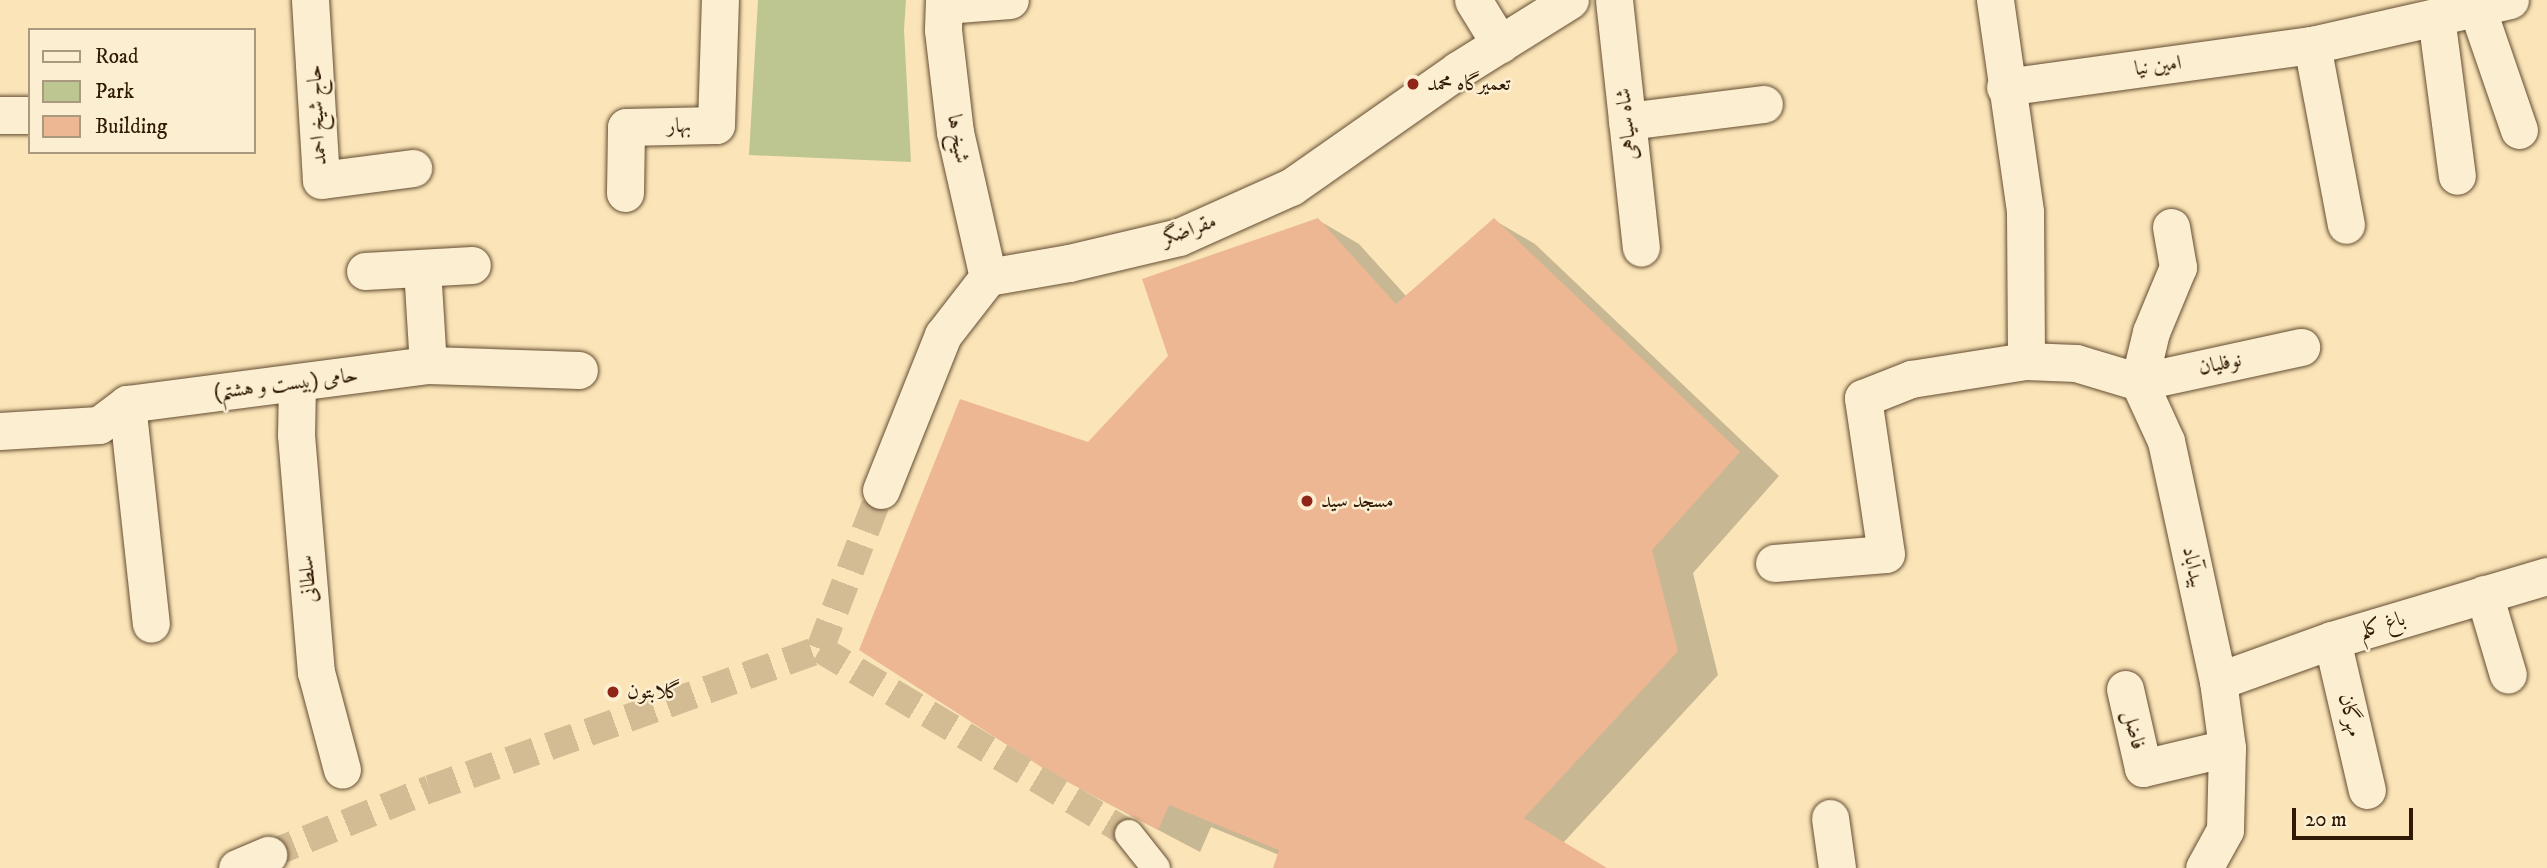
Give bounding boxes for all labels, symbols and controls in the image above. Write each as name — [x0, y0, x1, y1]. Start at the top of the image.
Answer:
legend — [28, 28, 256, 154]
text: Road — [95, 44, 139, 70]
street label: امین نیا — [2133, 50, 2183, 82]
street label: حاج شیخ احمد — [302, 64, 332, 166]
place label: تعمیرگاه محمد — [1427, 71, 1511, 97]
marker: تعمیرگاه محمد — [1405, 76, 1421, 92]
text: Park — [95, 79, 134, 105]
street label: شاه سیاهی — [1611, 87, 1643, 161]
street label: بهار — [667, 113, 691, 139]
street label: شیخ ها — [941, 113, 975, 165]
text: Building — [95, 114, 167, 140]
street label: مقراضگر — [1158, 209, 1220, 251]
street label: نوفلیان — [2196, 347, 2244, 381]
street label: حامی (بیست و هشتم) — [212, 363, 360, 405]
place label: مسجد سید — [1321, 488, 1394, 514]
marker: مسجد سید — [1299, 493, 1315, 509]
street label: بیدآباد — [2176, 544, 2210, 590]
street label: سلطانی — [293, 554, 323, 604]
street label: باغ کلم — [2356, 606, 2408, 644]
place label: گلابتون — [627, 679, 681, 705]
marker: گلابتون — [605, 684, 621, 700]
street label: مهرگان — [2333, 691, 2367, 739]
street label: فاضل — [2117, 708, 2151, 752]
scale bar — [2295, 794, 2416, 838]
text: 20 m — [2305, 807, 2347, 833]

